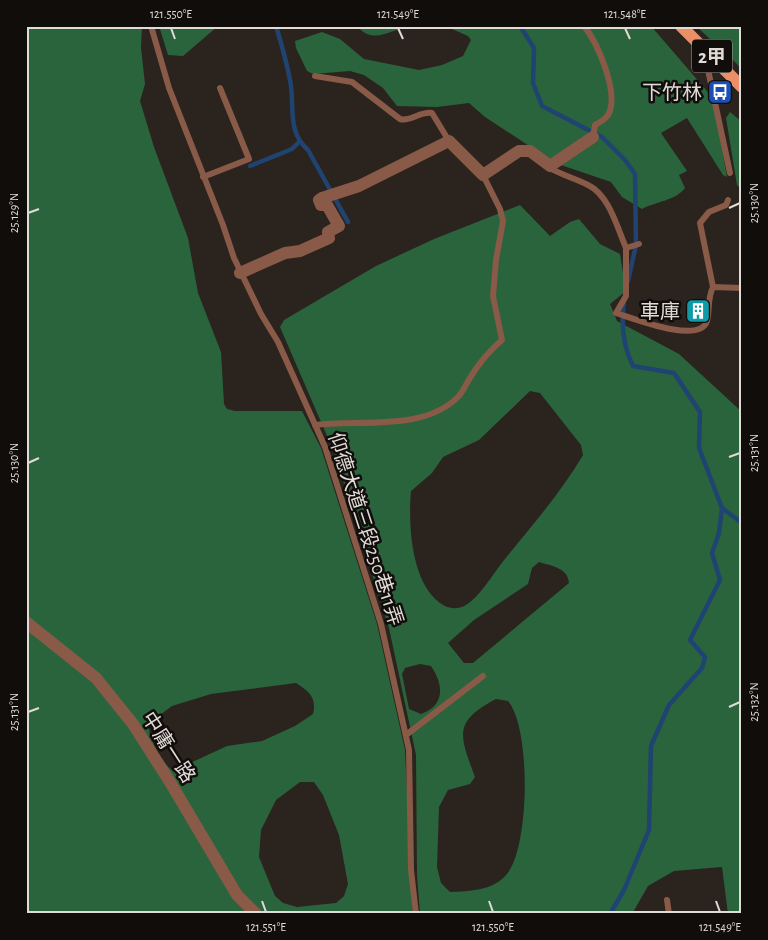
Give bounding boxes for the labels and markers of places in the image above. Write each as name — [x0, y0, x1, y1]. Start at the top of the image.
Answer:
bus stop icon: 下竹林 — [707, 79, 733, 105]
place label: 下竹林 — [642, 82, 702, 103]
building icon: 車庫 — [685, 298, 711, 324]
place label: 車庫 — [640, 301, 680, 322]

